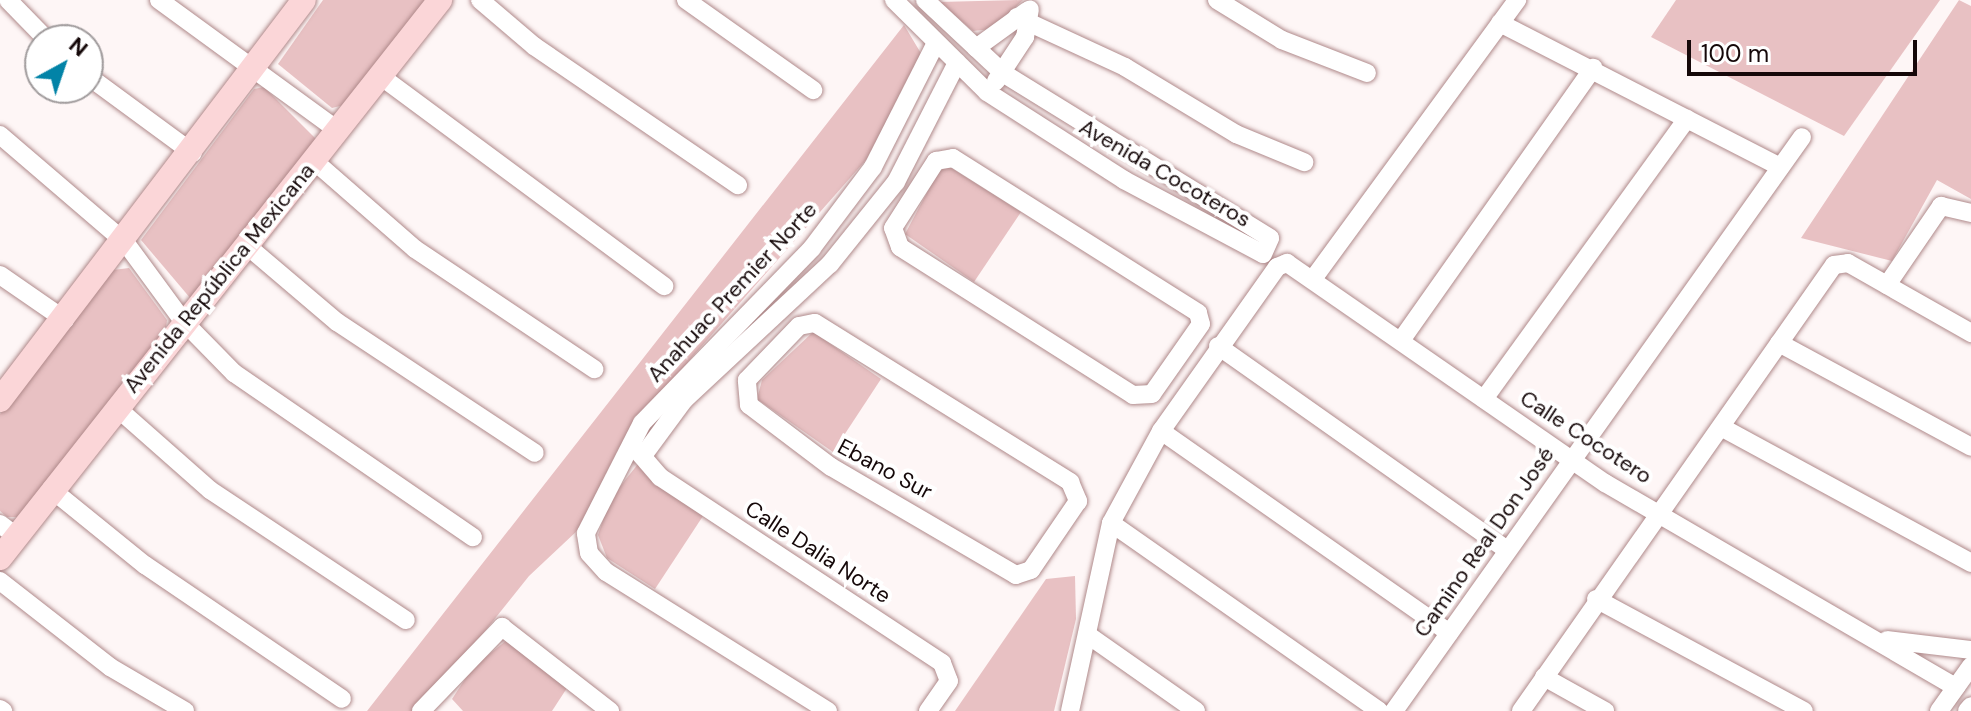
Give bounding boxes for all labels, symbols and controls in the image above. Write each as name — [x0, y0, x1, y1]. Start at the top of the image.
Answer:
north arrow — [24, 24, 104, 104]
scale bar — [1691, 24, 1921, 74]
text: N — [63, 30, 94, 63]
text: 100 m — [1701, 38, 1769, 69]
street label: Avenida Cocoteros — [1075, 113, 1255, 233]
street label: Avenida República Mexicana — [118, 158, 320, 398]
street label: Anahuac Premier Norte — [642, 197, 822, 387]
street label: Calle Cocotero — [1515, 385, 1657, 489]
street label: Ebano Sur — [833, 433, 937, 505]
street label: Camino Real Don José — [1408, 442, 1560, 642]
street label: Calle Dalia Norte — [740, 495, 896, 609]

